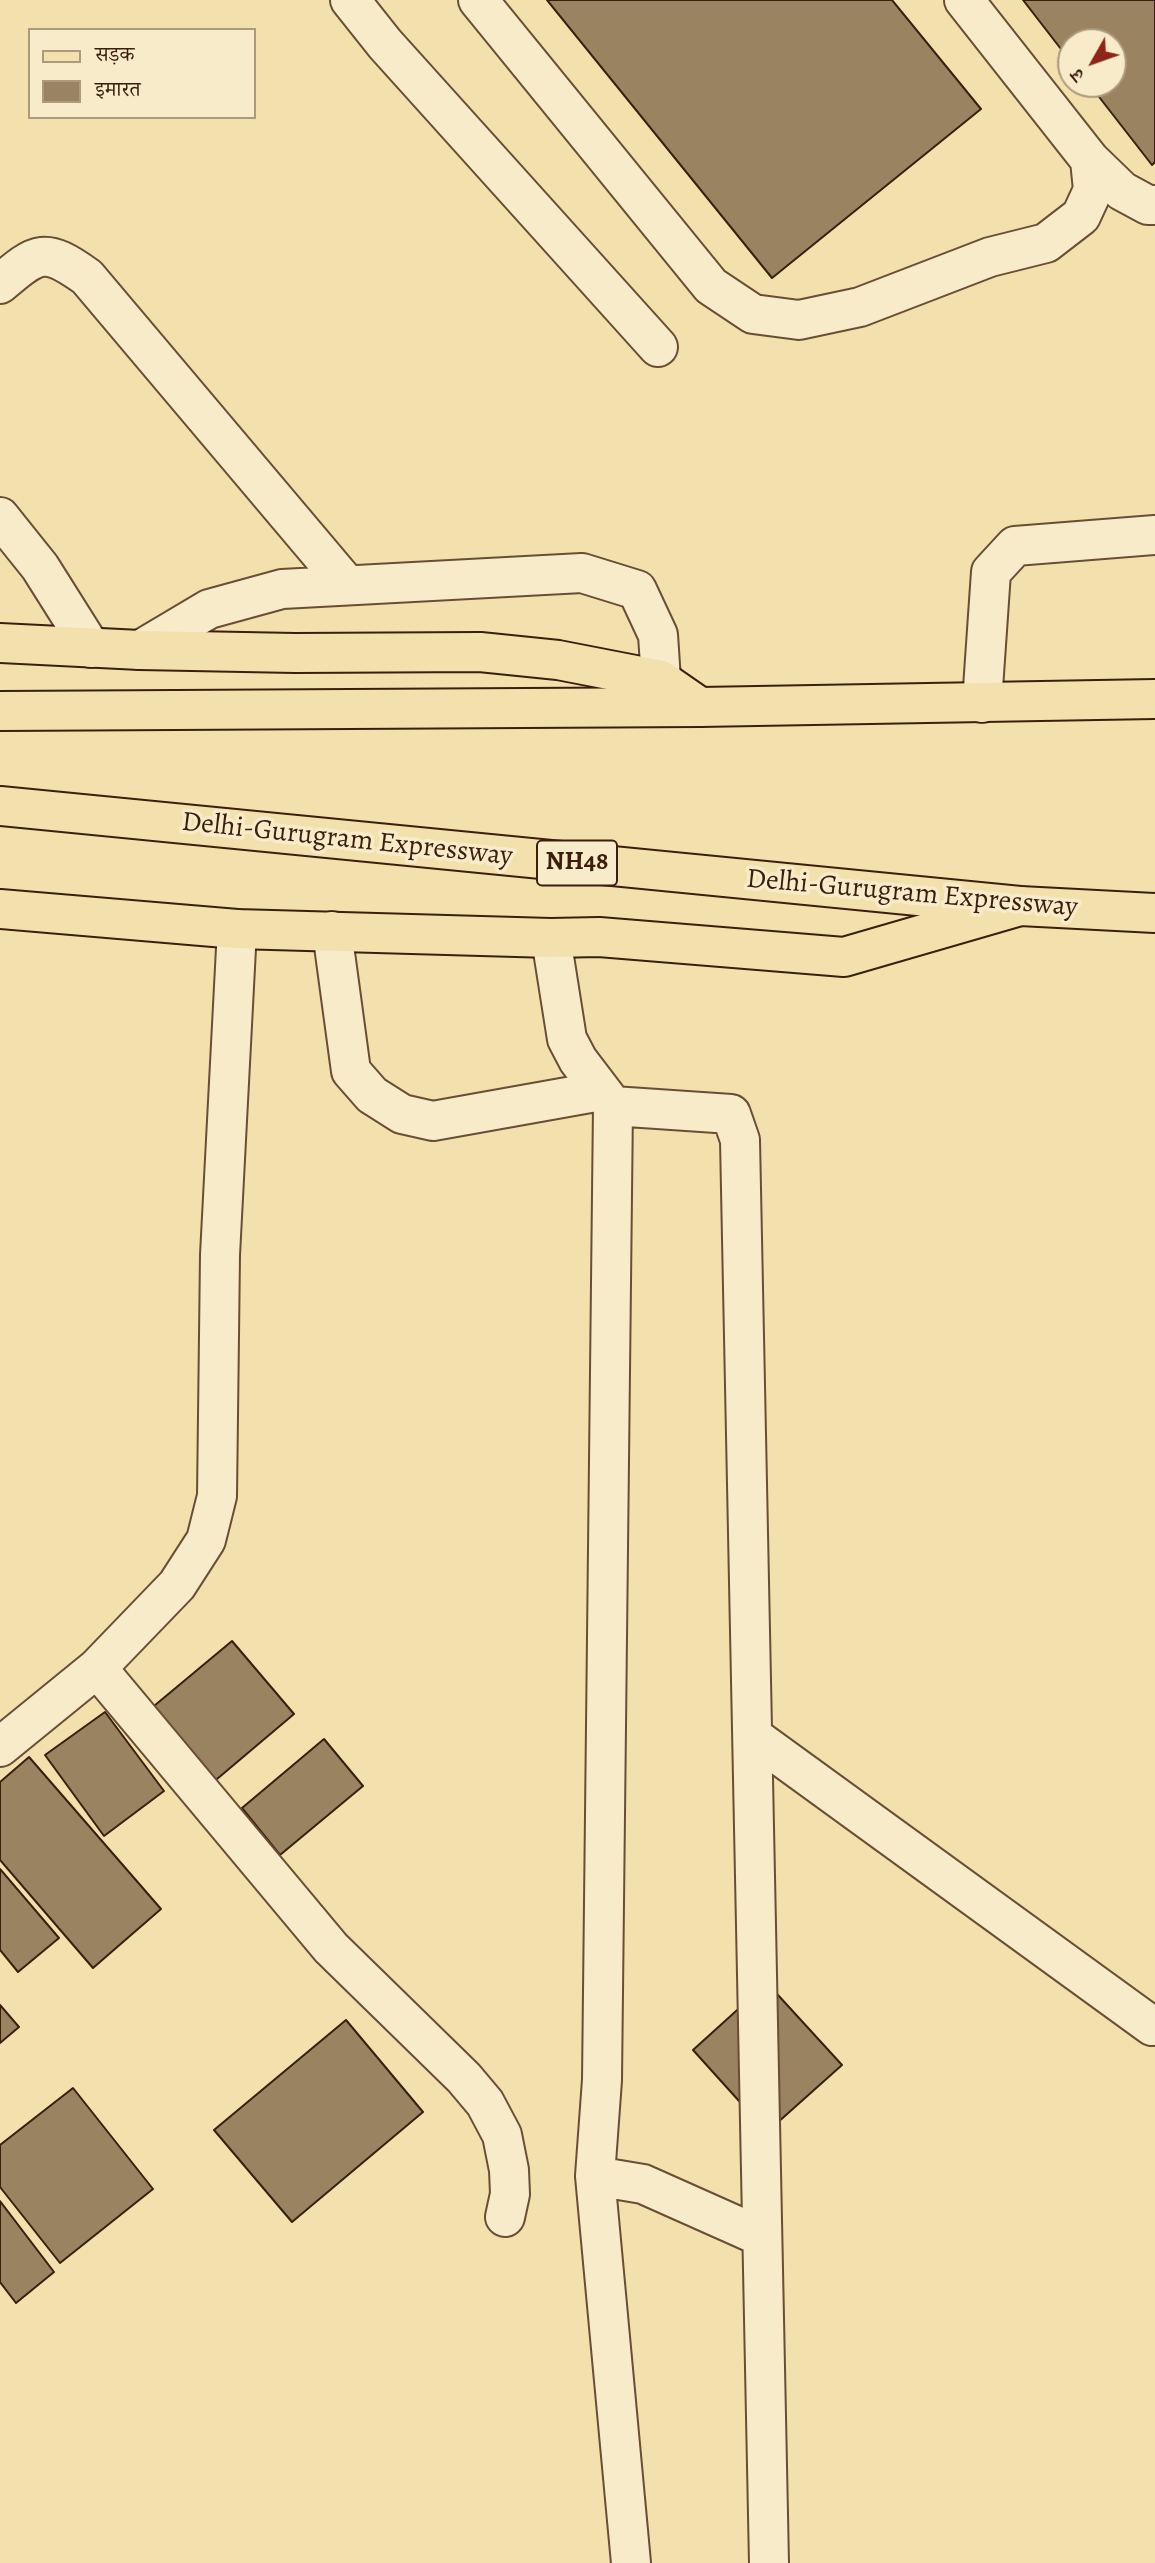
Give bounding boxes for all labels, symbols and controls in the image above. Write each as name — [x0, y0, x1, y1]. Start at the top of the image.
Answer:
legend — [28, 28, 256, 119]
north arrow — [1057, 28, 1127, 98]
text: सड़क — [95, 40, 134, 68]
text: उ — [1064, 63, 1091, 87]
text: इमारत — [95, 75, 141, 103]
street label: Delhi-Gurugram Expressway — [180, 806, 514, 874]
road number: NH48 — [537, 841, 617, 886]
street label: Delhi-Gurugram Expressway — [745, 863, 1079, 925]

